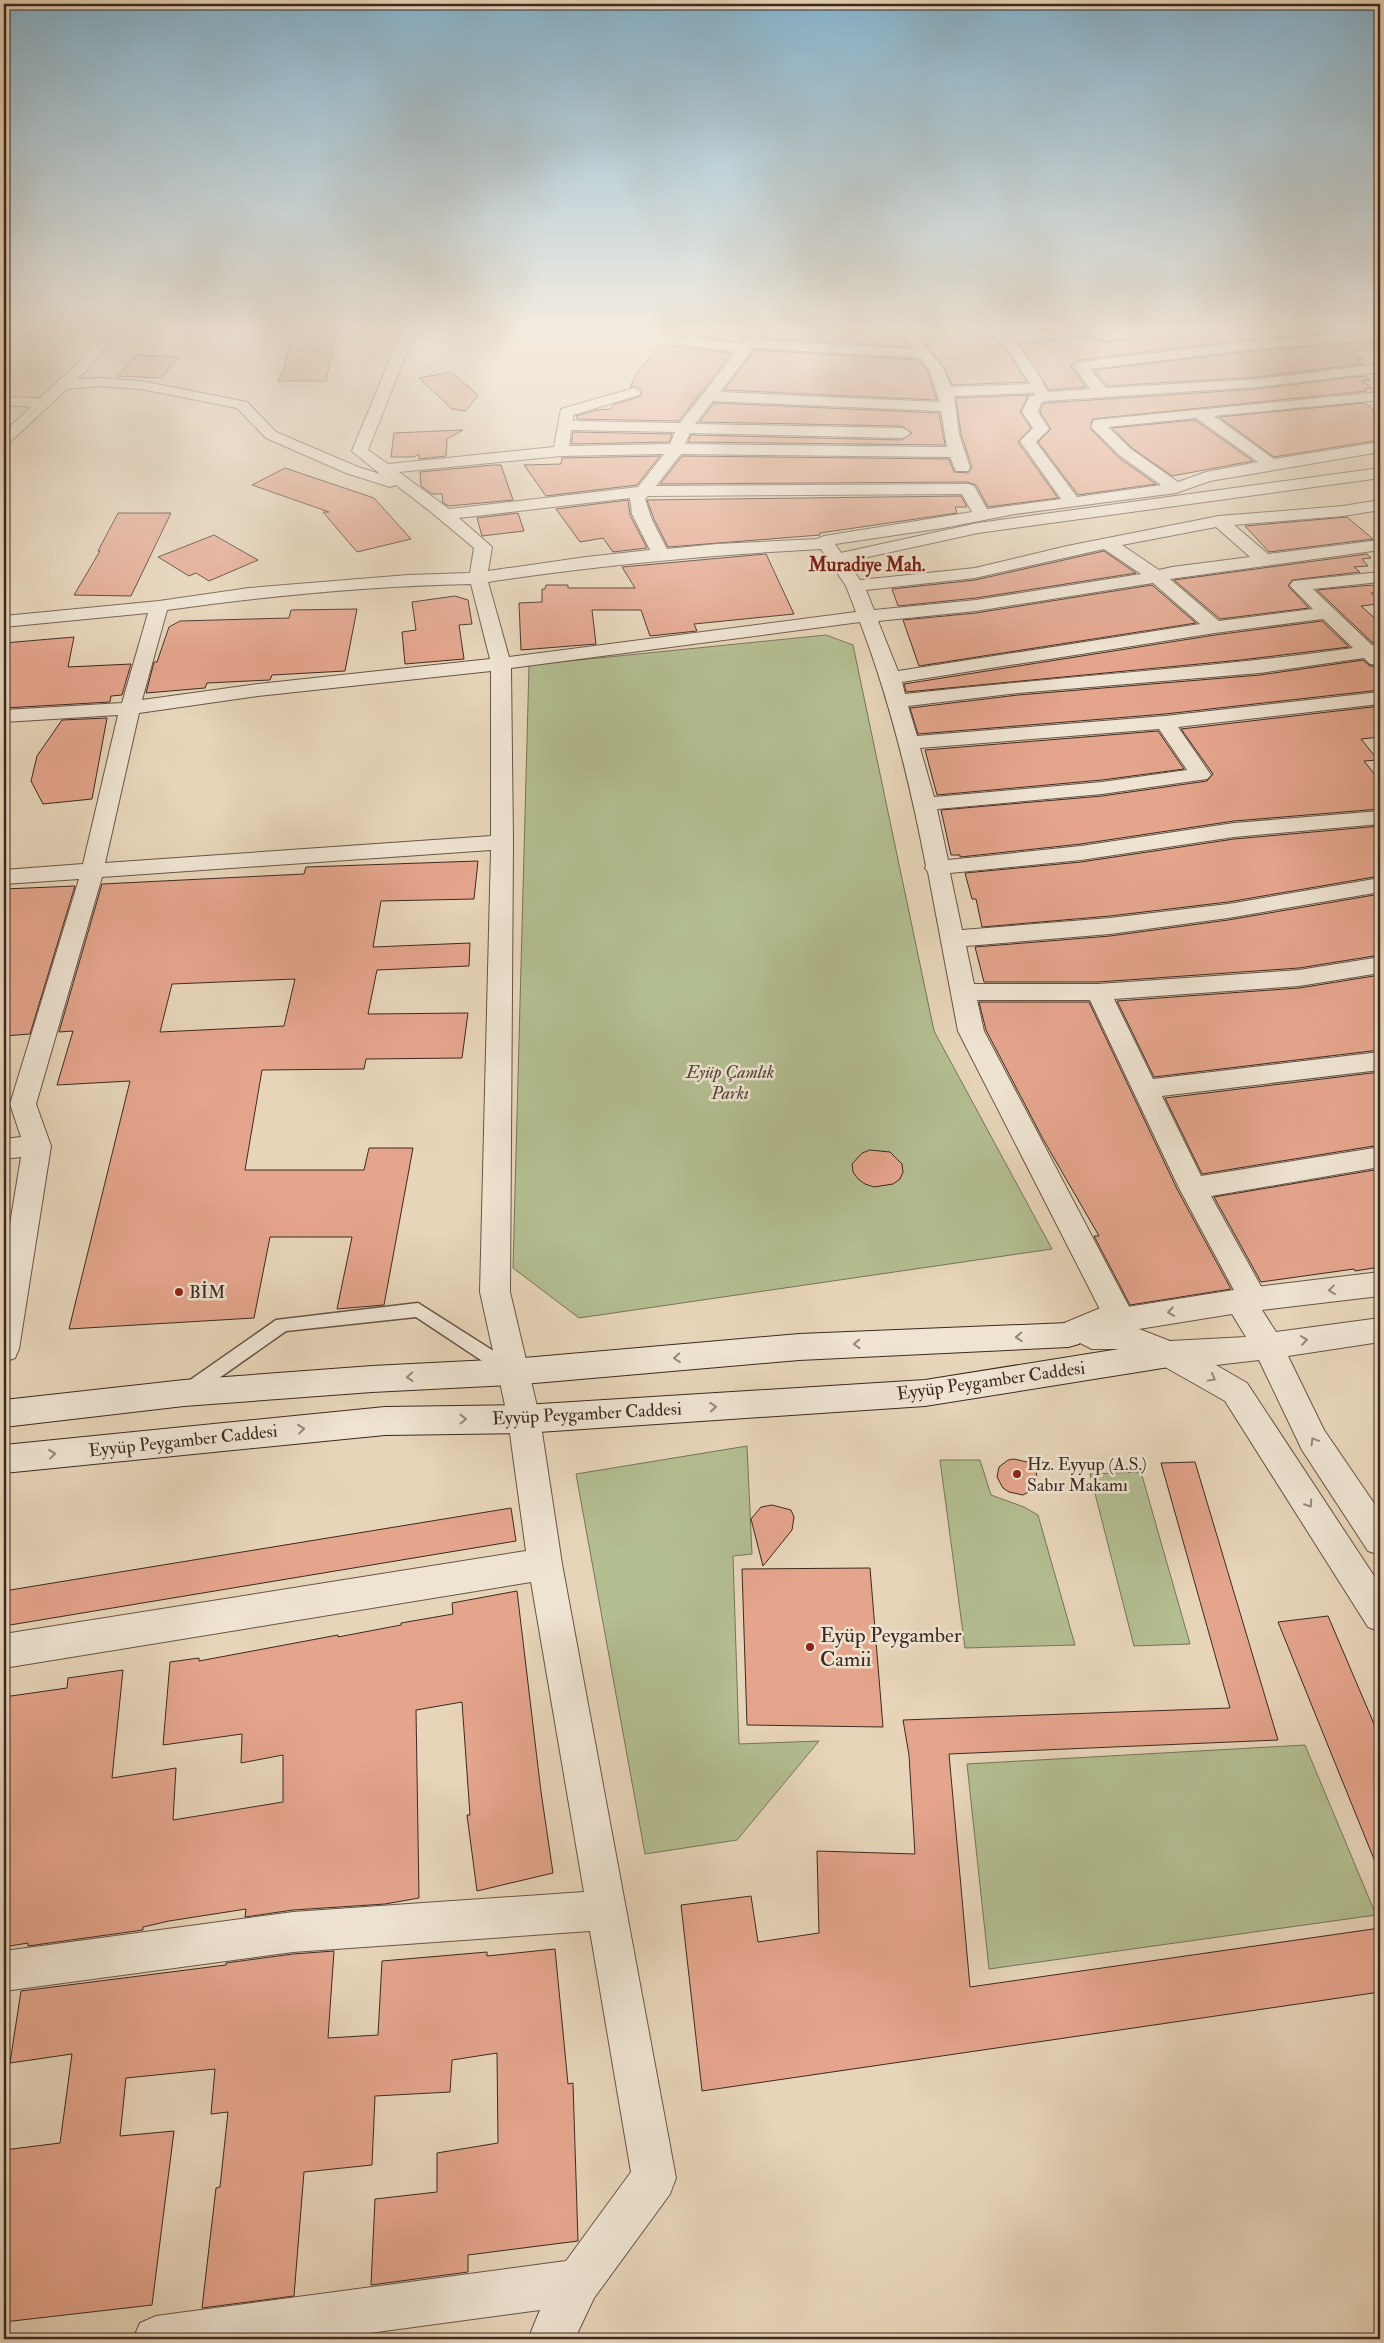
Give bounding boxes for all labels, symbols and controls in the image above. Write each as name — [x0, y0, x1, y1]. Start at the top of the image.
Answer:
district label: Muradiye Mah. — [807, 553, 926, 578]
park label: Eyüp Çamlık Parkı — [685, 1061, 774, 1105]
place label: BİM — [189, 1281, 225, 1304]
one-way arrow — [1328, 1284, 1336, 1295]
marker: BİM — [173, 1286, 185, 1298]
one-way arrow — [1167, 1306, 1175, 1316]
one-way arrow — [1015, 1332, 1023, 1343]
one-way arrow — [1300, 1336, 1309, 1346]
one-way arrow — [852, 1339, 860, 1350]
one-way arrow — [673, 1352, 681, 1363]
street label: Eyyüp Peygamber Caddesi — [895, 1356, 1087, 1406]
one-way arrow — [1206, 1371, 1215, 1381]
one-way arrow — [406, 1372, 414, 1383]
street label: Eyyüp Peygamber Caddesi — [492, 1398, 683, 1430]
one-way arrow — [709, 1401, 717, 1412]
one-way arrow — [459, 1414, 467, 1425]
street label: Eyyüp Peygamber Caddesi — [87, 1420, 279, 1462]
one-way arrow — [297, 1424, 305, 1435]
one-way arrow — [1311, 1438, 1321, 1447]
one-way arrow — [49, 1448, 57, 1459]
place label: Hz. Eyyup (A.S.) Sabır Makamı — [1027, 1453, 1147, 1497]
marker: Hz. Eyyup (A.S.) Sabır Makamı — [1011, 1468, 1023, 1480]
one-way arrow — [1303, 1499, 1312, 1508]
place label: Eyüp Peygamber Camii — [820, 1622, 962, 1673]
marker: Eyüp Peygamber Camii — [804, 1641, 816, 1653]

